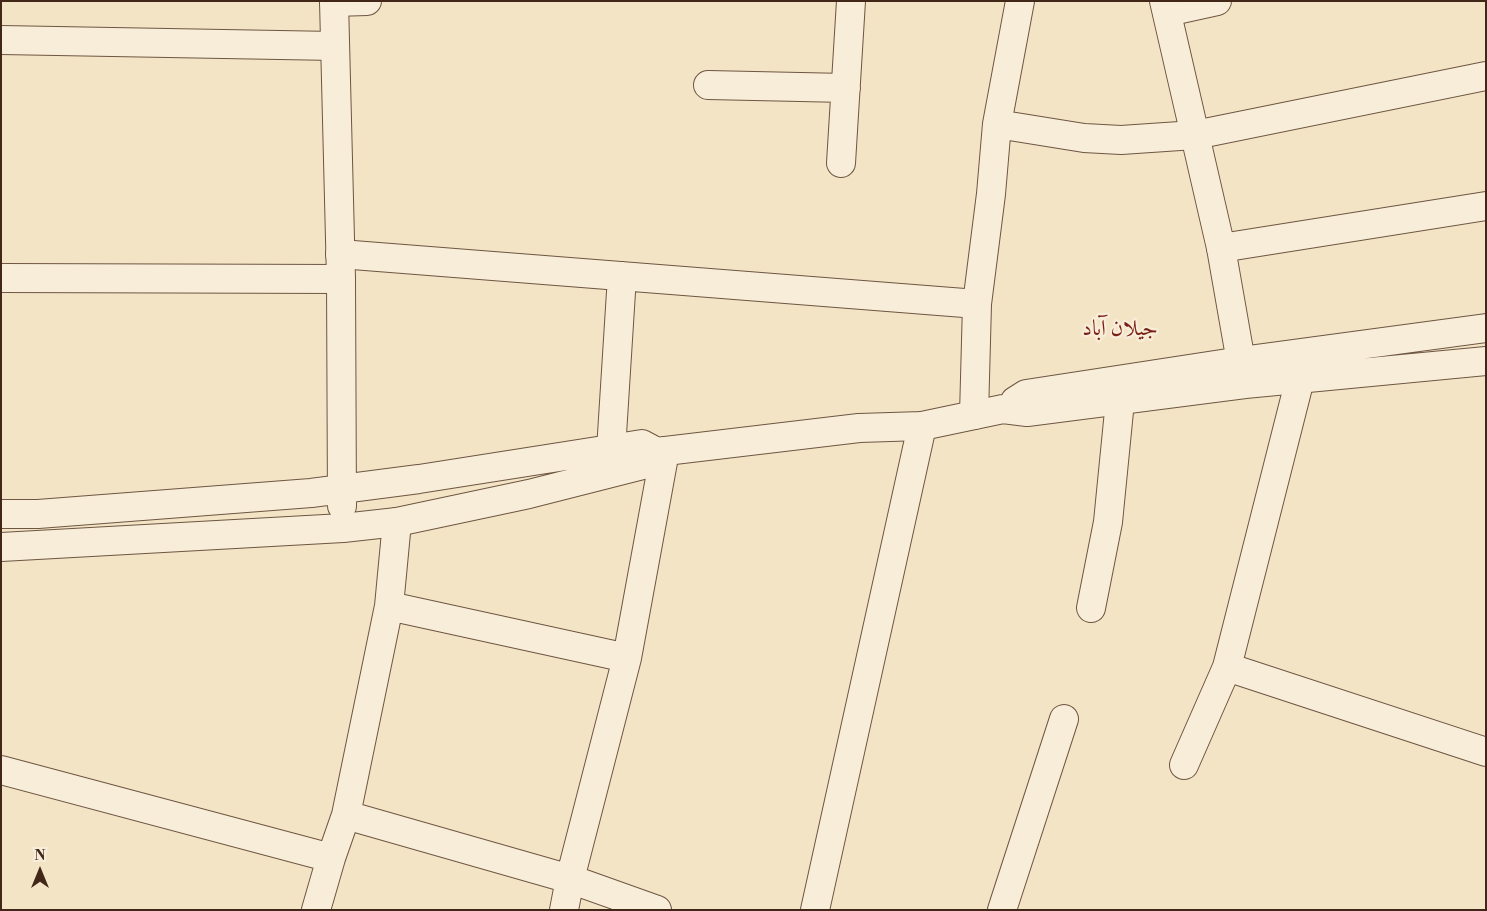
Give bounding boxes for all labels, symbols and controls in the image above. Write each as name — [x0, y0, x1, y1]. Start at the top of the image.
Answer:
district label: جیلان آباد — [1082, 317, 1158, 343]
north arrow — [15, 846, 65, 896]
text: N — [34, 847, 46, 865]

